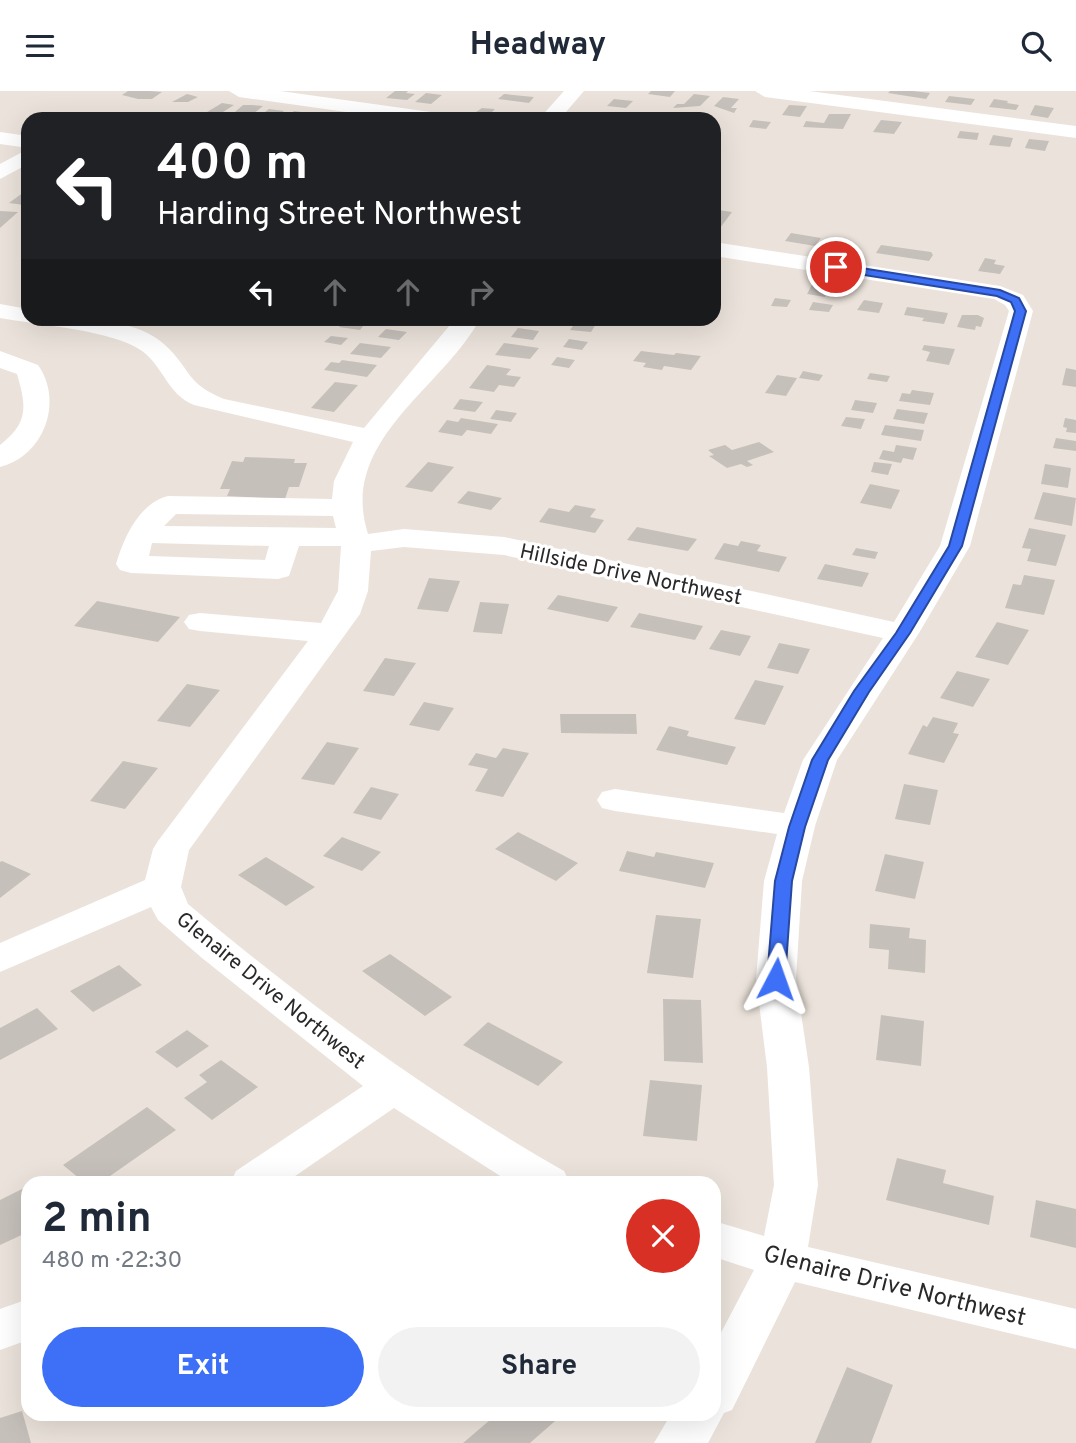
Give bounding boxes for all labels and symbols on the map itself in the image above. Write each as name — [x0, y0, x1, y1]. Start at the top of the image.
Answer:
pin — [806, 237, 866, 297]
street label: Hillside Drive Northwest — [517, 539, 744, 612]
street label: Glenaire Drive Northwest — [170, 906, 370, 1076]
position arrow — [739, 942, 813, 1016]
street label: Glenaire Drive Northwest — [760, 1240, 1029, 1334]

